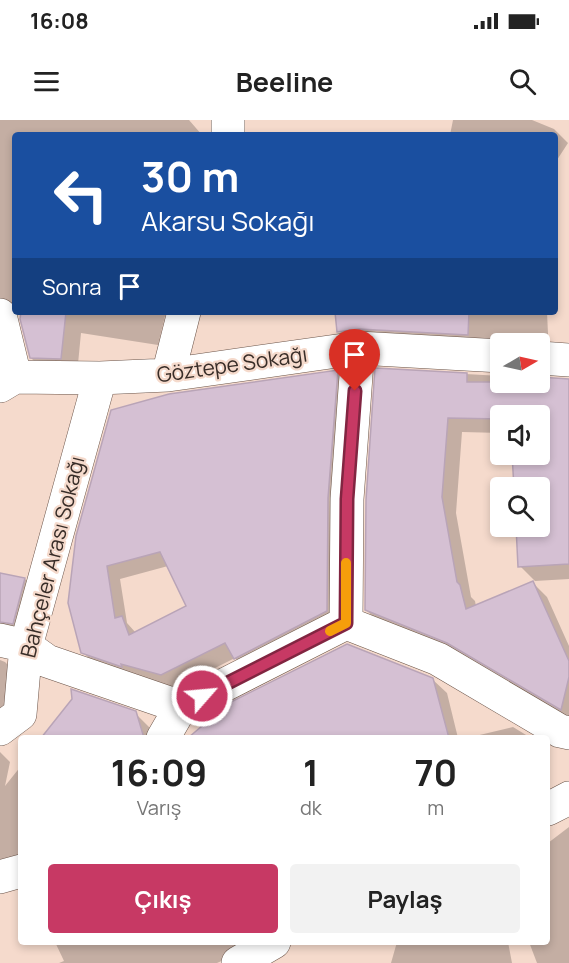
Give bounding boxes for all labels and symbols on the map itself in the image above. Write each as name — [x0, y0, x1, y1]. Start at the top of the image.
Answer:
pin — [329, 329, 380, 391]
north arrow — [490, 333, 550, 393]
street label: Göztepe Sokağı — [155, 340, 309, 388]
street label: Bahçeler Arası Sokağı — [13, 453, 91, 660]
position arrow — [170, 664, 234, 728]

